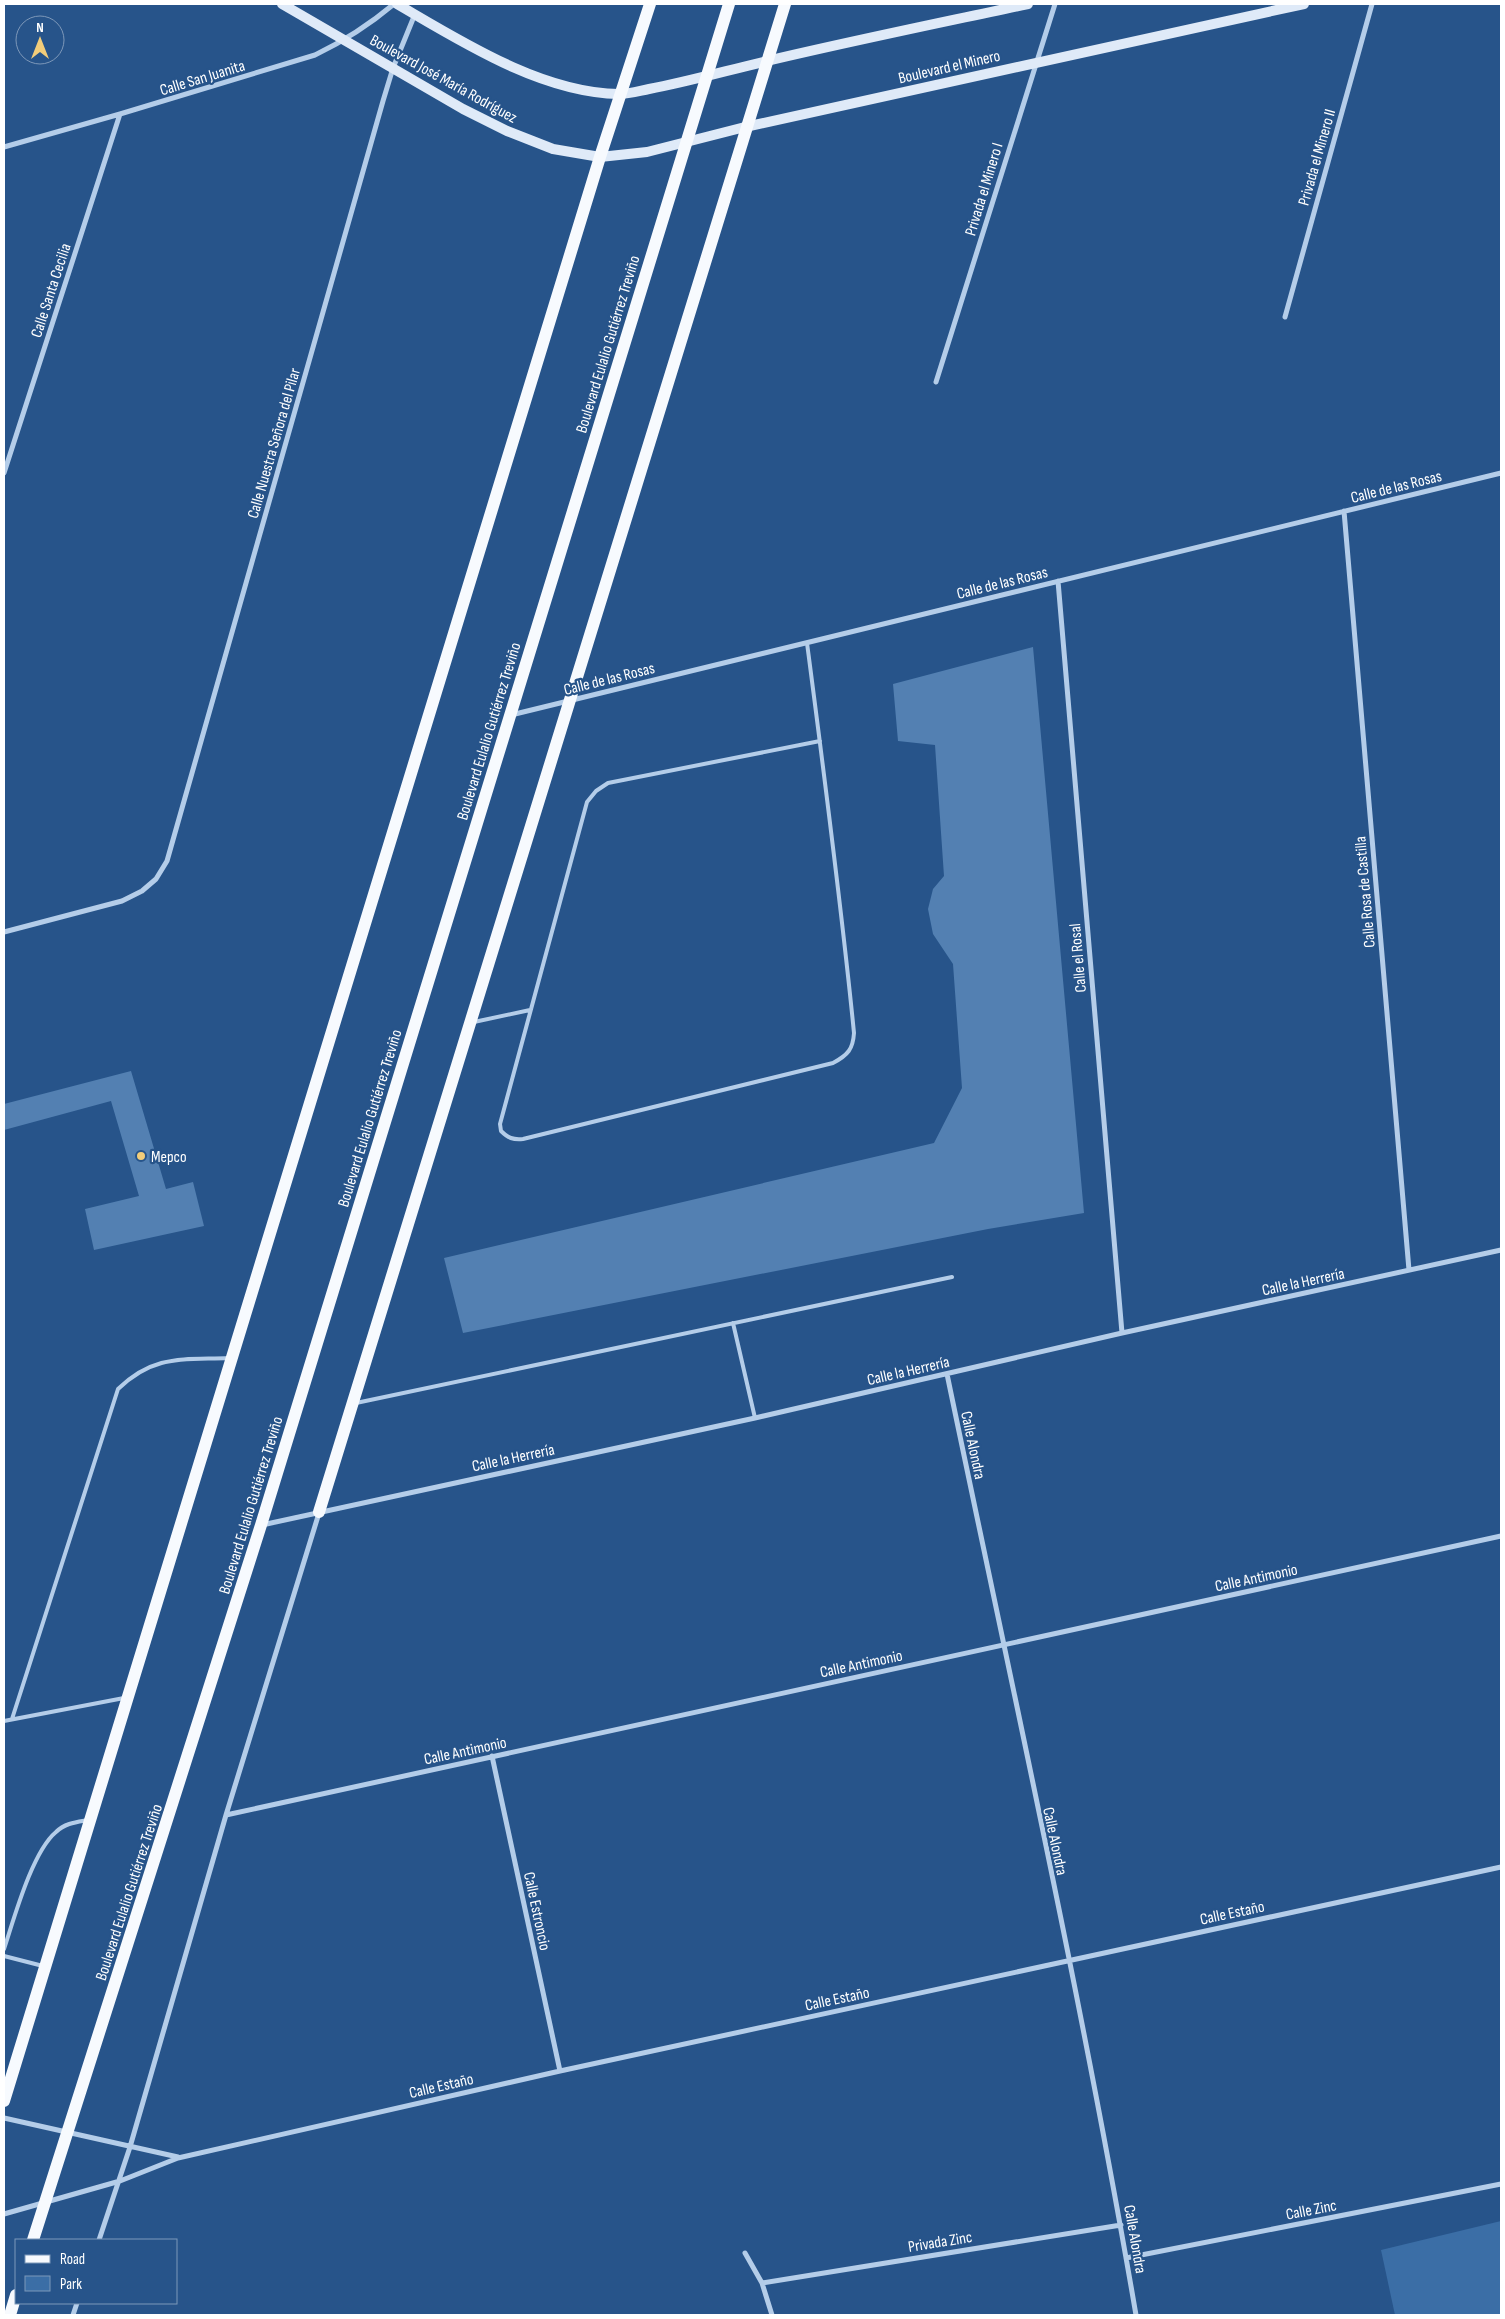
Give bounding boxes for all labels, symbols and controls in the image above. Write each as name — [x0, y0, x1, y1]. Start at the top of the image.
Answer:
north arrow — [15, 15, 65, 65]
text: N — [36, 19, 44, 36]
street label: Boulevard José María Rodríguez — [366, 31, 520, 128]
street label: Boulevard el Minero — [896, 46, 1002, 88]
street label: Calle San Juanita — [158, 57, 247, 100]
street label: Privada el Minero II — [1295, 107, 1340, 208]
street label: Privada el Minero I — [961, 141, 1008, 238]
street label: Calle Santa Cecilia — [27, 241, 76, 340]
street label: Boulevard Eulalio Gutiérrez Treviño — [572, 253, 644, 435]
street label: Calle Nuestra Señora del Pilar — [244, 366, 305, 521]
street label: Calle de las Rosas — [1349, 467, 1444, 508]
street label: Calle de las Rosas — [955, 563, 1050, 604]
street label: Boulevard Eulalio Gutiérrez Treviño — [453, 640, 525, 822]
street label: Calle de las Rosas — [562, 659, 657, 700]
street label: Calle Rosa de Castilla — [1351, 835, 1380, 948]
street label: Calle el Rosal — [1066, 923, 1091, 993]
street label: Boulevard Eulalio Gutiérrez Treviño — [334, 1027, 406, 1209]
place label: Mepco — [151, 1148, 187, 1167]
marker: Mepco — [135, 1150, 147, 1162]
street label: Calle la Herrería — [1260, 1264, 1346, 1300]
street label: Calle la Herrería — [865, 1353, 951, 1390]
street label: Calle Alondra — [956, 1409, 989, 1481]
street label: Boulevard Eulalio Gutiérrez Treviño — [215, 1414, 287, 1596]
street label: Calle la Herrería — [470, 1440, 556, 1476]
street label: Calle Antimonio — [1213, 1560, 1299, 1596]
street label: Calle Antimonio — [818, 1646, 904, 1682]
street label: Calle Antimonio — [422, 1733, 508, 1769]
street label: Boulevard Eulalio Gutiérrez Treviño — [92, 1802, 167, 1983]
street label: Calle Alondra — [1038, 1805, 1071, 1877]
street label: Calle Estroncio — [519, 1870, 554, 1952]
street label: Calle Estaño — [1198, 1897, 1266, 1930]
street label: Calle Estaño — [803, 1983, 871, 2016]
street label: Calle Estaño — [407, 2070, 475, 2103]
street label: Calle Zinc — [1284, 2196, 1338, 2225]
street label: Calle Alondra — [1119, 2204, 1150, 2275]
street label: Privada Zinc — [907, 2228, 974, 2257]
legend — [15, 2239, 178, 2304]
text: Road — [60, 2250, 85, 2269]
text: Park — [60, 2275, 82, 2294]

